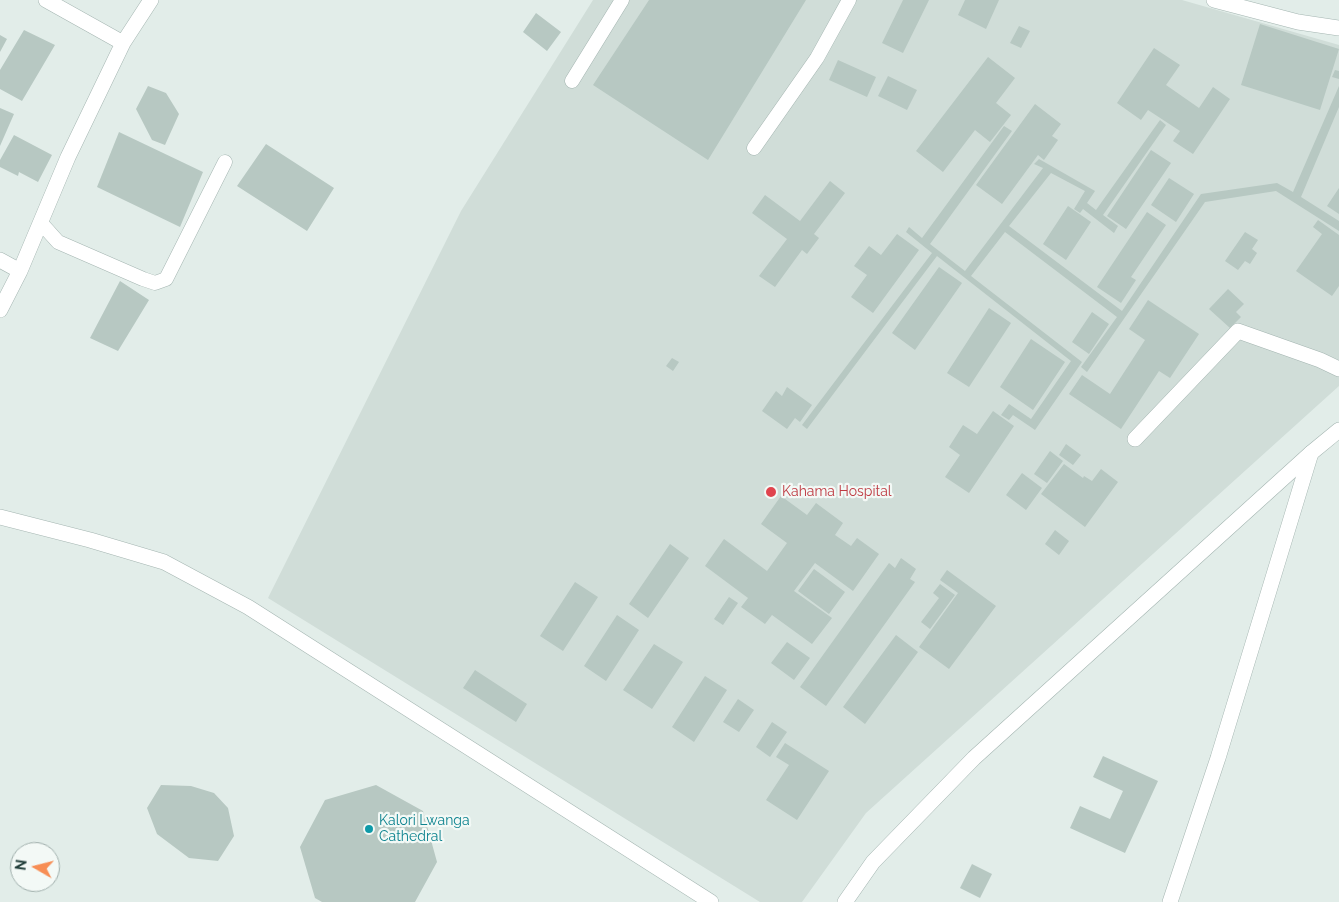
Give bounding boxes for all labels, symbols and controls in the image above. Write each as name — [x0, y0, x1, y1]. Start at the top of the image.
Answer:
place label: Kahama Hospital — [782, 484, 892, 500]
marker: Kahama Hospital — [764, 485, 778, 499]
place label: Kalori Lwanga Cathedral — [379, 813, 470, 846]
marker: Kalori Lwanga Cathedral — [363, 823, 375, 835]
north arrow — [10, 842, 60, 892]
text: N — [12, 859, 30, 871]

